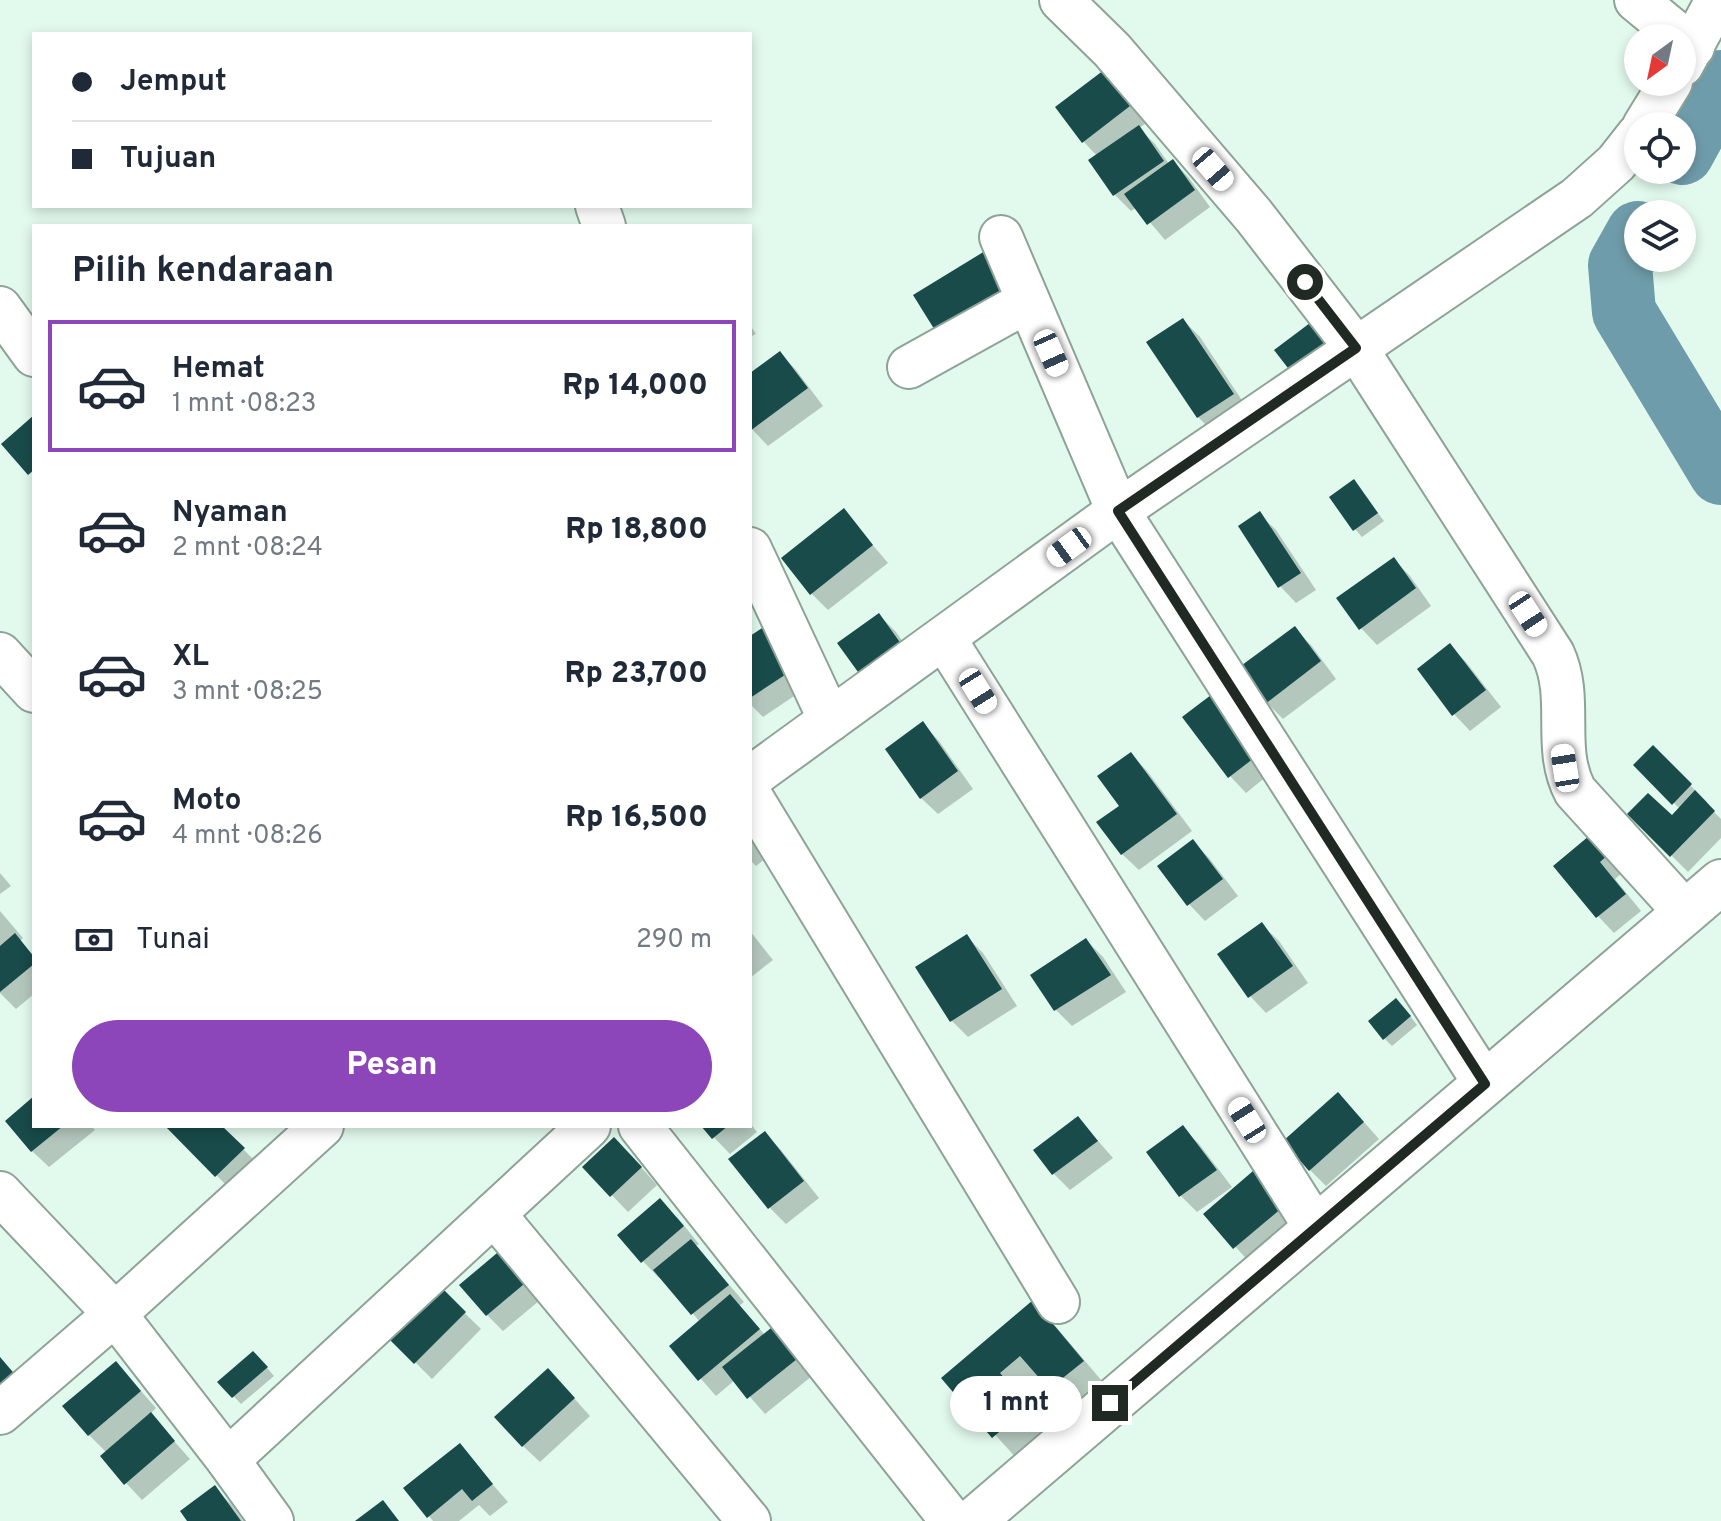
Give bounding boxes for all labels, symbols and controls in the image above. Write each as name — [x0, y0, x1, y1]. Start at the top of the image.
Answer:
north arrow — [1624, 24, 1696, 96]
map controls — [1624, 24, 1696, 272]
text: Jemput — [120, 64, 227, 101]
button: locate — [1624, 112, 1696, 184]
text: Tujuan — [120, 141, 216, 178]
car — [1188, 143, 1238, 195]
button: layers — [1624, 200, 1696, 272]
text: Pilih kendaraan — [72, 249, 334, 295]
route start — [1287, 264, 1323, 300]
car — [1030, 326, 1072, 380]
icon: car — [76, 350, 148, 422]
text: Hemat — [172, 351, 265, 388]
text: Rp 14,000 — [562, 368, 708, 405]
text: 1 mnt · 08:23 — [172, 388, 316, 421]
icon: car — [76, 494, 148, 566]
text: Nyaman — [172, 495, 288, 532]
text: Rp 18,800 — [565, 512, 708, 549]
car — [1043, 523, 1095, 571]
text: 2 mnt · 08:24 — [172, 532, 323, 565]
car — [1505, 587, 1551, 641]
icon: car — [76, 638, 148, 710]
text: XL — [172, 639, 209, 676]
text: Rp 23,700 — [565, 656, 708, 693]
car — [955, 664, 1001, 718]
text: 3 mnt · 08:25 — [172, 676, 323, 709]
car — [1549, 742, 1581, 794]
icon: car — [76, 782, 148, 854]
text: Moto — [172, 783, 242, 820]
text: Rp 16,500 — [565, 800, 708, 837]
text: 4 mnt · 08:26 — [172, 820, 323, 853]
icon: cash — [72, 918, 116, 962]
text: Tunai — [136, 922, 210, 959]
text: 290 m — [636, 924, 712, 957]
button: Pesan — [72, 1020, 712, 1112]
car — [1224, 1093, 1270, 1147]
callout: 1 mnt — [950, 1375, 1082, 1431]
route end — [1092, 1385, 1128, 1421]
text: 1 mnt — [983, 1387, 1049, 1420]

